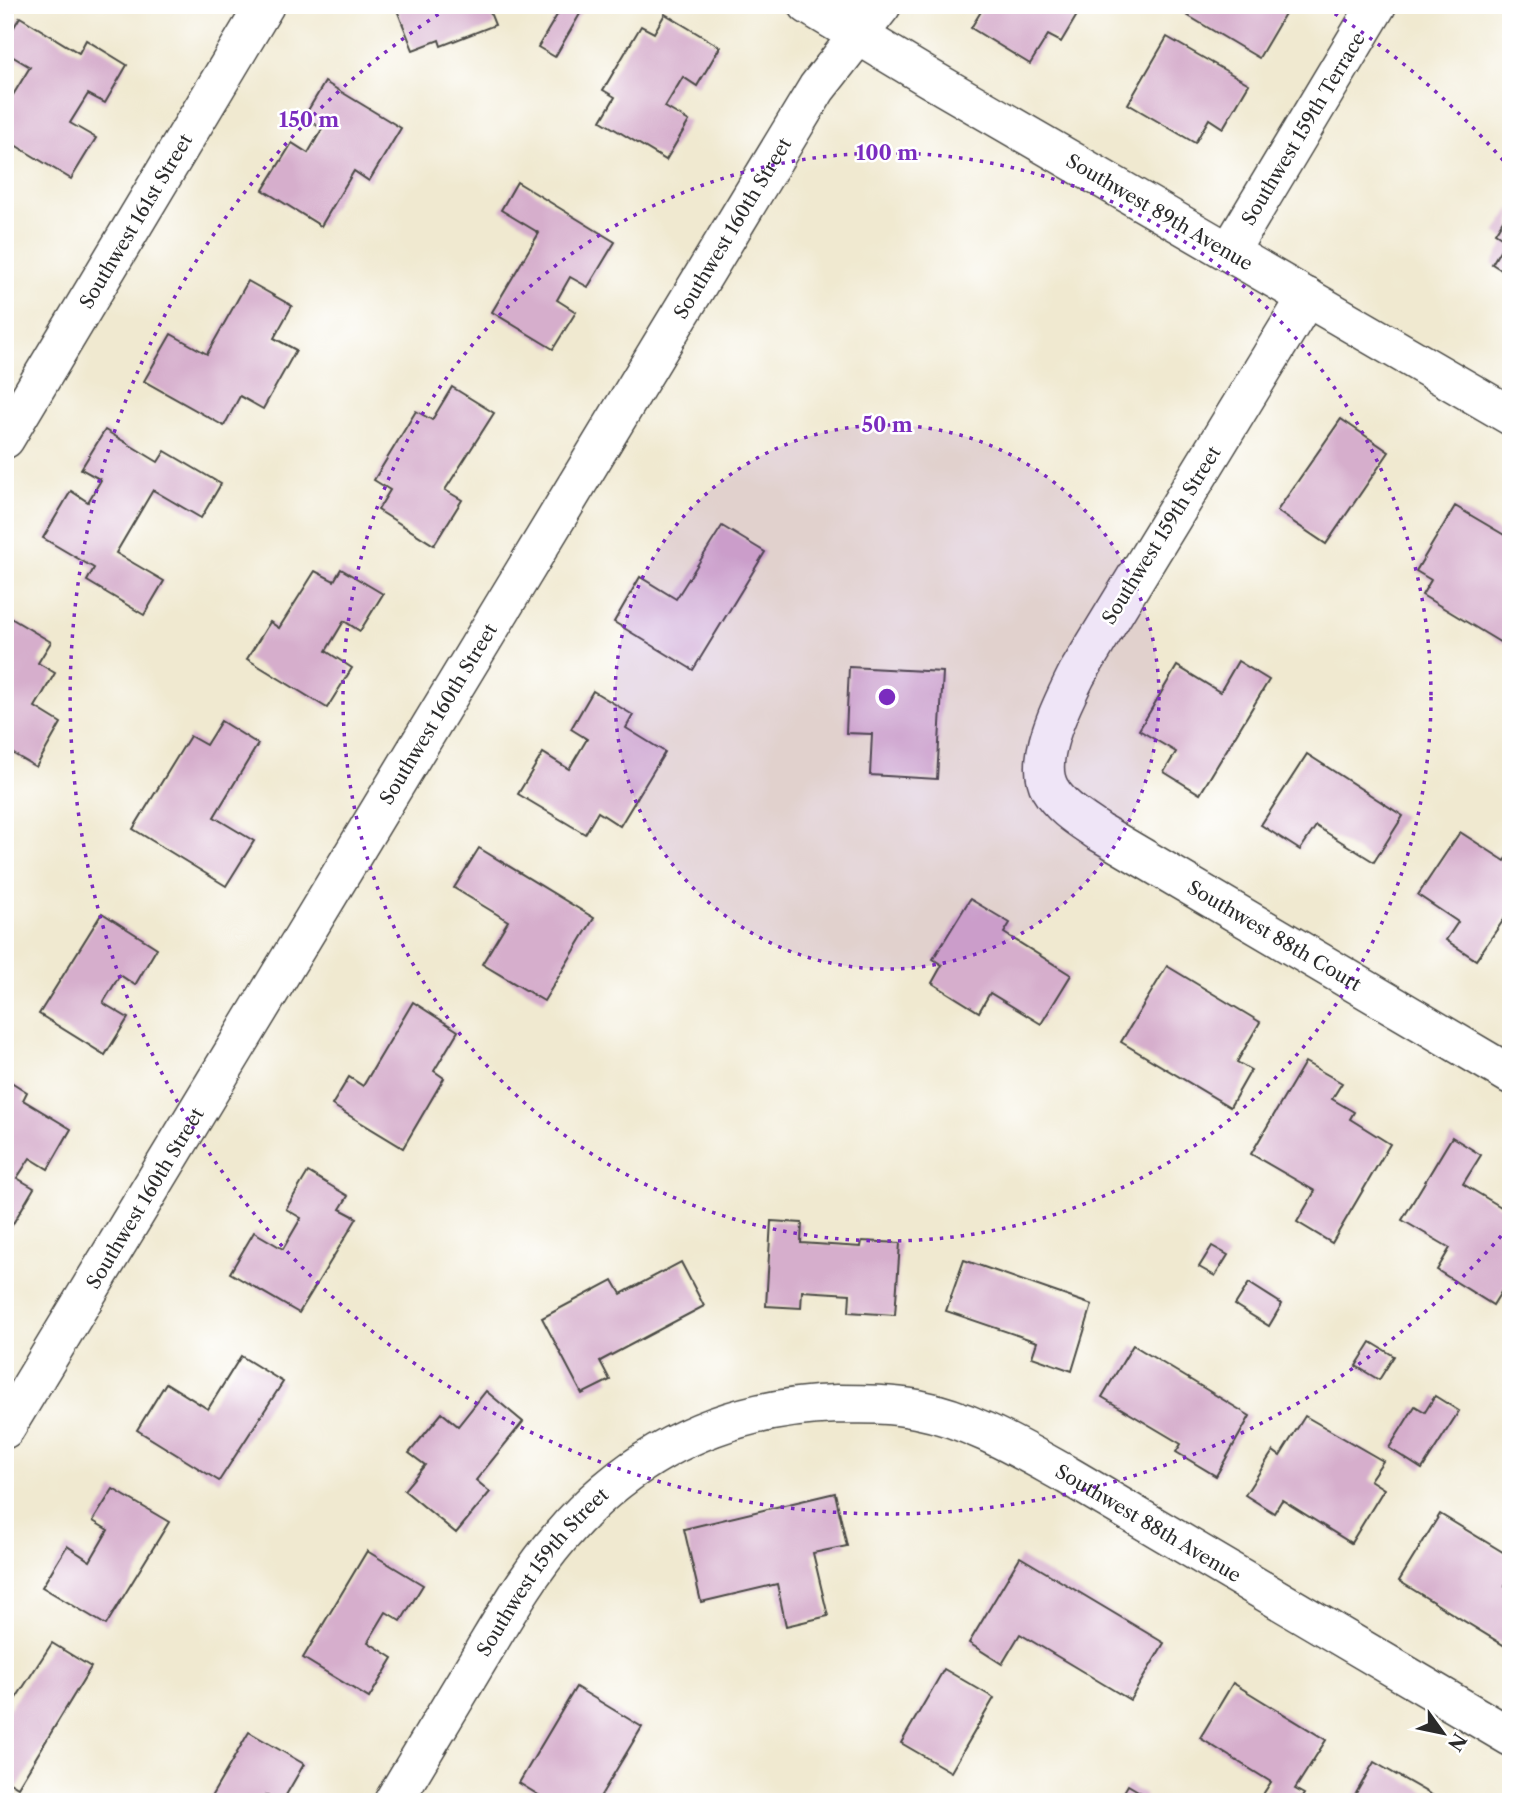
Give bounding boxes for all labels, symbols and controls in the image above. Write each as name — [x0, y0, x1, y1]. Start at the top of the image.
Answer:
street label: Southwest 159th Terrace — [1237, 28, 1370, 229]
text: 150 m — [279, 107, 339, 132]
street label: Southwest 161st Street — [75, 130, 197, 313]
street label: Southwest 160th Street — [669, 133, 796, 323]
text: 100 m — [856, 140, 918, 165]
street label: Southwest 89th Avenue — [1062, 149, 1257, 275]
text: 50 m — [861, 412, 913, 437]
street label: Southwest 159th Street — [1097, 442, 1226, 629]
street label: Southwest 160th Street — [375, 619, 502, 809]
centre of rings — [875, 685, 899, 709]
street label: Southwest 88th Court — [1183, 876, 1365, 996]
street label: Southwest 160th Street — [82, 1103, 209, 1293]
street label: Southwest 88th Avenue — [1051, 1460, 1245, 1587]
street label: Southwest 159th Street — [472, 1483, 613, 1661]
north arrow — [1408, 1699, 1478, 1769]
text: N — [1443, 1729, 1471, 1755]

